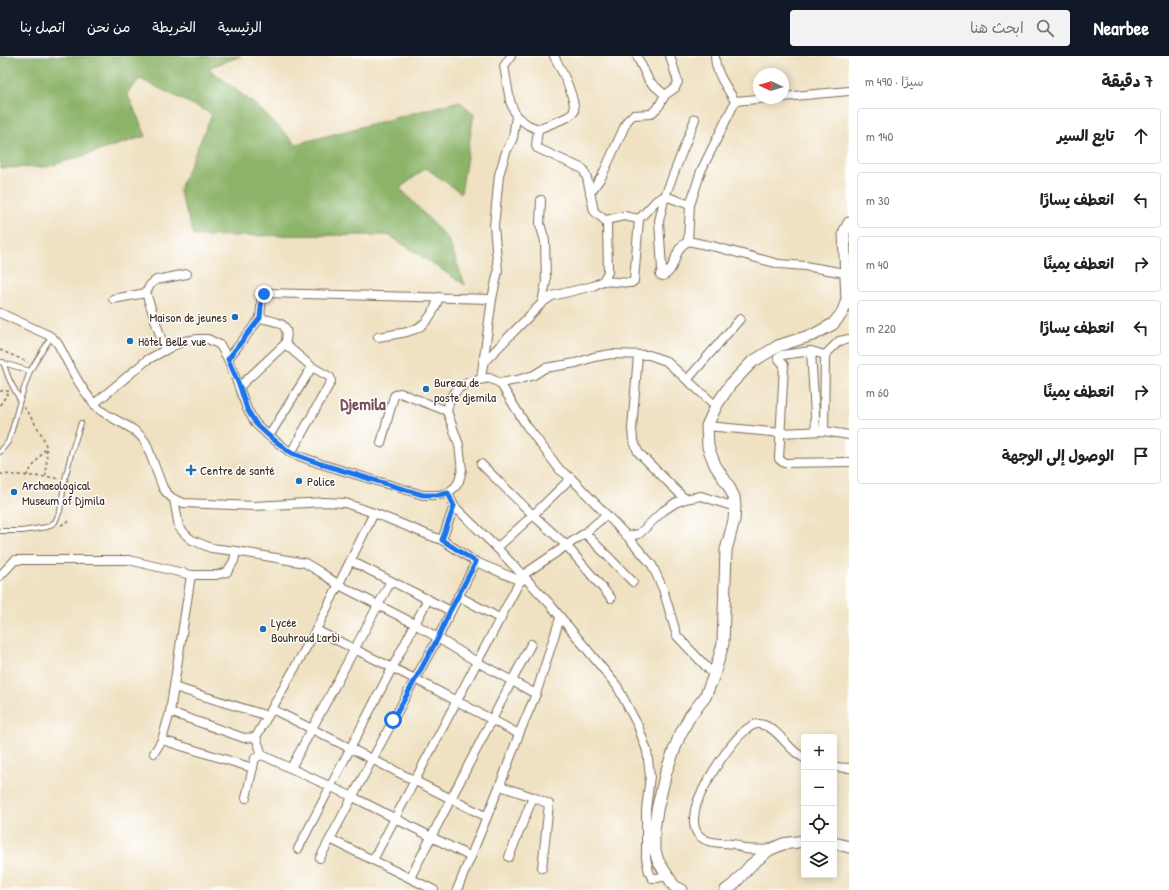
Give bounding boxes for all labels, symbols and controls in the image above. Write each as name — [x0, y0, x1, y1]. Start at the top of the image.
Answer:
search box — [790, 10, 1070, 46]
text: Nearbee — [1094, 15, 1149, 41]
text: اتصل بنا — [20, 17, 65, 36]
text: من نحن — [87, 17, 130, 36]
text: الخريطة — [152, 17, 196, 36]
text: الرئيسية — [218, 17, 262, 36]
text: ابحث هنا — [970, 17, 1024, 38]
icon: search — [1034, 17, 1056, 39]
north arrow — [753, 68, 789, 104]
text: 7 دقيقة — [1101, 69, 1153, 92]
text: سيرًا · 490 m — [865, 72, 924, 90]
text: تابع السير — [1057, 125, 1114, 146]
icon: ahead — [1130, 125, 1152, 147]
text: 140 m — [866, 127, 893, 145]
text: انعطف يسارًا — [1040, 189, 1114, 210]
icon: left — [1130, 189, 1152, 211]
text: 30 m — [866, 191, 890, 209]
text: انعطف يمينًا — [1044, 253, 1114, 274]
icon: right — [1130, 253, 1152, 275]
text: 40 m — [866, 255, 889, 273]
route end — [255, 285, 273, 303]
place label: Maison de jeunes — [149, 308, 227, 326]
marker: Maison de jeunes — [230, 312, 240, 322]
text: انعطف يسارًا — [1040, 317, 1114, 338]
icon: left — [1130, 317, 1152, 339]
text: 220 m — [866, 319, 896, 337]
place label: Hôtel Belle vue — [138, 332, 207, 350]
marker: Hôtel Belle vue — [125, 336, 135, 346]
place label: Bureau de poste djemila — [434, 373, 496, 406]
text: انعطف يمينًا — [1044, 381, 1114, 402]
icon: right — [1130, 381, 1152, 403]
text: 60 m — [866, 383, 889, 401]
marker: Bureau de poste djemila — [421, 384, 431, 394]
district label: Djemila — [340, 392, 386, 415]
text: الوصول إلى الوجهة — [1002, 445, 1114, 466]
icon: arrive — [1130, 445, 1152, 467]
place label: Centre de santé — [200, 461, 275, 479]
marker: Centre de santé — [185, 464, 197, 476]
place label: Police — [307, 472, 335, 490]
place label: Archaeological Museum of Djmila — [22, 476, 105, 509]
marker: Police — [294, 476, 304, 486]
marker: Archaeological Museum of Djmila — [9, 487, 19, 497]
place label: Lycée Bouhroud Larbi — [271, 613, 340, 646]
marker: Lycée Bouhroud Larbi — [258, 624, 268, 634]
route start — [384, 711, 402, 729]
map controls — [801, 734, 837, 878]
button: + — [801, 734, 837, 770]
button: − — [801, 770, 837, 806]
button: locate — [801, 806, 837, 842]
button: layers — [801, 842, 837, 878]

